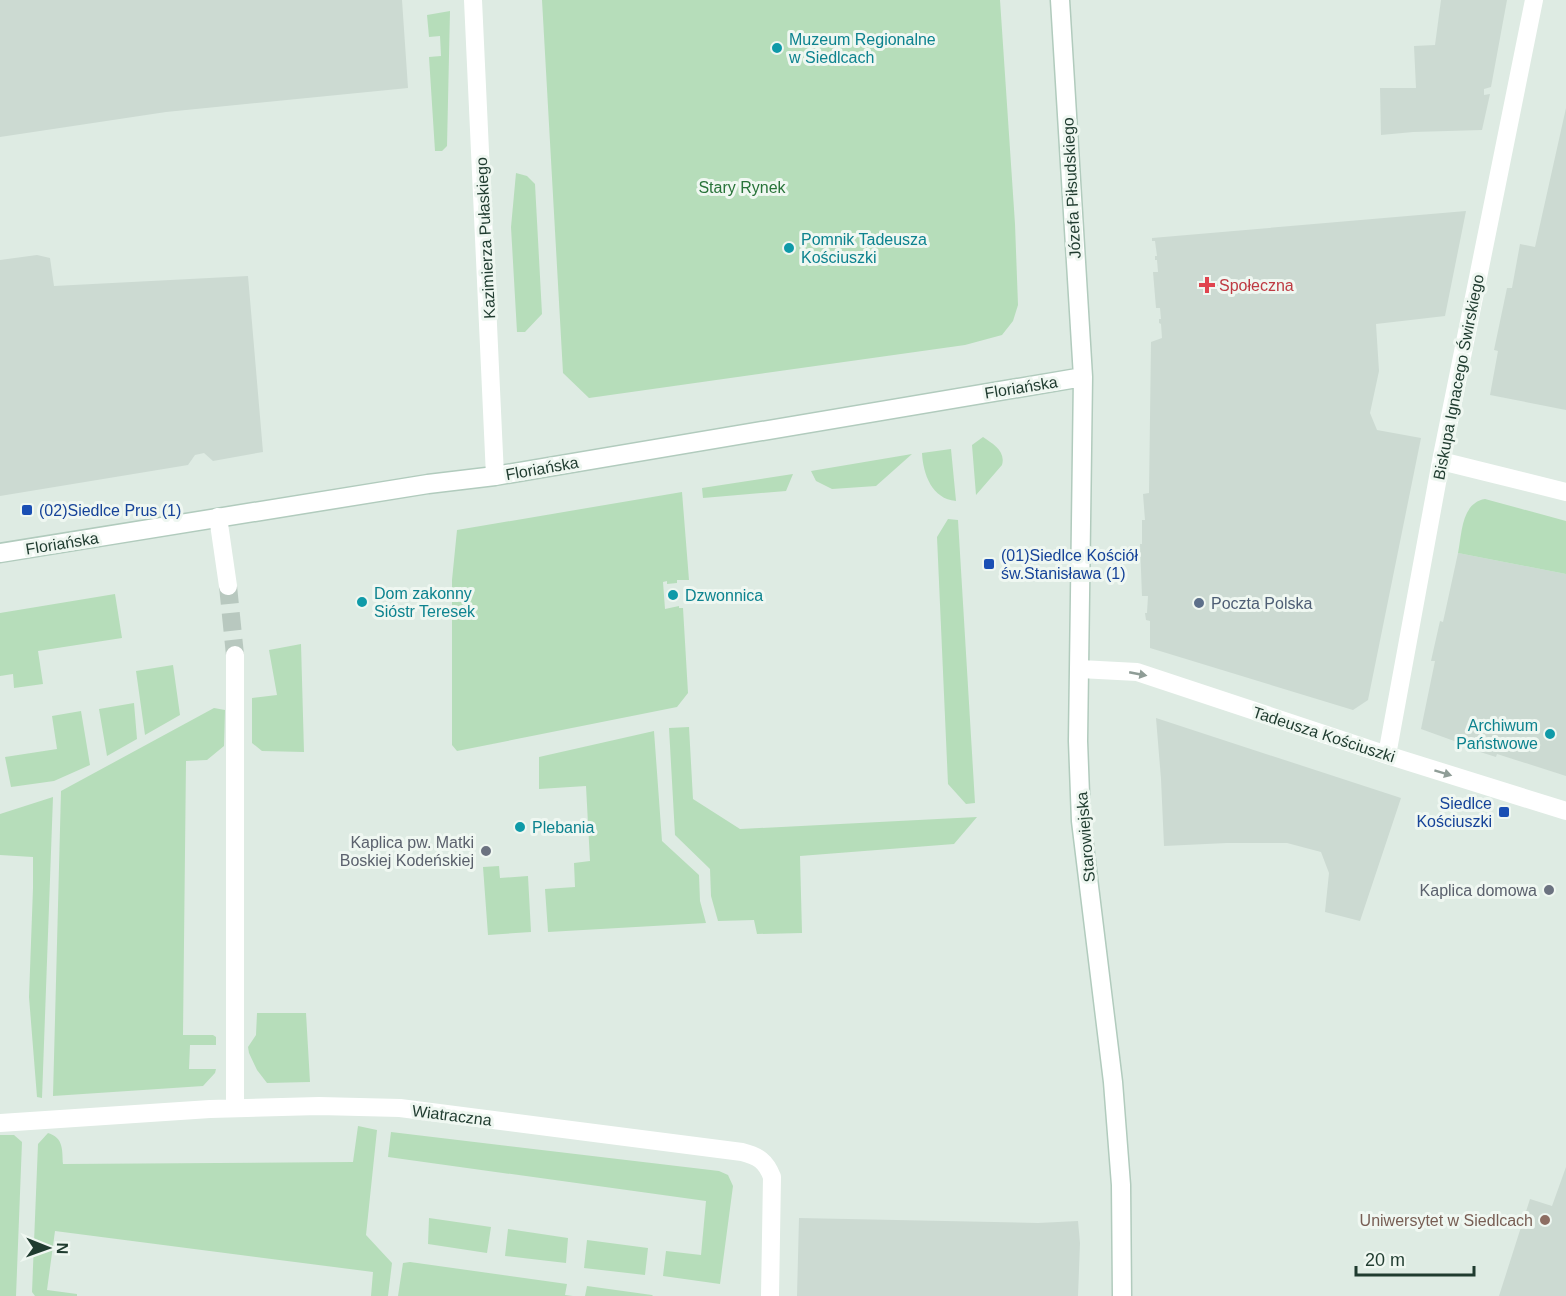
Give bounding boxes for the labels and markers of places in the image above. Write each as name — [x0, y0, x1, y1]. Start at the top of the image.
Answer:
place label: Muzeum Regionalne w Siedlcach — [788, 31, 936, 66]
marker: Muzeum Regionalne w Siedlcach — [770, 41, 784, 55]
place label: Pomnik Tadeusza Kościuszki — [801, 231, 927, 266]
marker: Pomnik Tadeusza Kościuszki — [782, 241, 796, 255]
place label: Społeczna — [1219, 277, 1294, 294]
marker: Społeczna — [1200, 278, 1214, 292]
place label: (02)Siedlce Prus (1) — [39, 502, 181, 519]
marker: (02)Siedlce Prus (1) — [20, 503, 34, 517]
place label: (01)Siedlce Kościół św.Stanisława (1) — [1001, 547, 1138, 582]
marker: (01)Siedlce Kościół św.Stanisława (1) — [982, 557, 996, 571]
place label: Dom zakonny Sióstr Teresek — [374, 585, 476, 620]
place label: Dzwonnica — [685, 587, 763, 604]
marker: Dzwonnica — [666, 588, 680, 602]
marker: Dom zakonny Sióstr Teresek — [355, 595, 369, 609]
place label: Poczta Polska — [1211, 595, 1312, 612]
marker: Poczta Polska — [1192, 596, 1206, 610]
place label: Archiwum Państwowe — [1456, 717, 1538, 752]
marker: Archiwum Państwowe — [1543, 727, 1557, 741]
place label: Siedlce Kościuszki — [1416, 795, 1492, 830]
marker: Siedlce Kościuszki — [1497, 805, 1511, 819]
place label: Plebania — [532, 819, 594, 836]
marker: Plebania — [513, 820, 527, 834]
place label: Kaplica pw. Matki Boskiej Kodeńskiej — [340, 834, 474, 869]
marker: Kaplica pw. Matki Boskiej Kodeńskiej — [479, 844, 493, 858]
place label: Kaplica domowa — [1420, 882, 1537, 899]
marker: Kaplica domowa — [1542, 883, 1556, 897]
place label: Uniwersytet w Siedlcach — [1360, 1212, 1533, 1229]
marker: Uniwersytet w Siedlcach — [1538, 1213, 1552, 1227]

